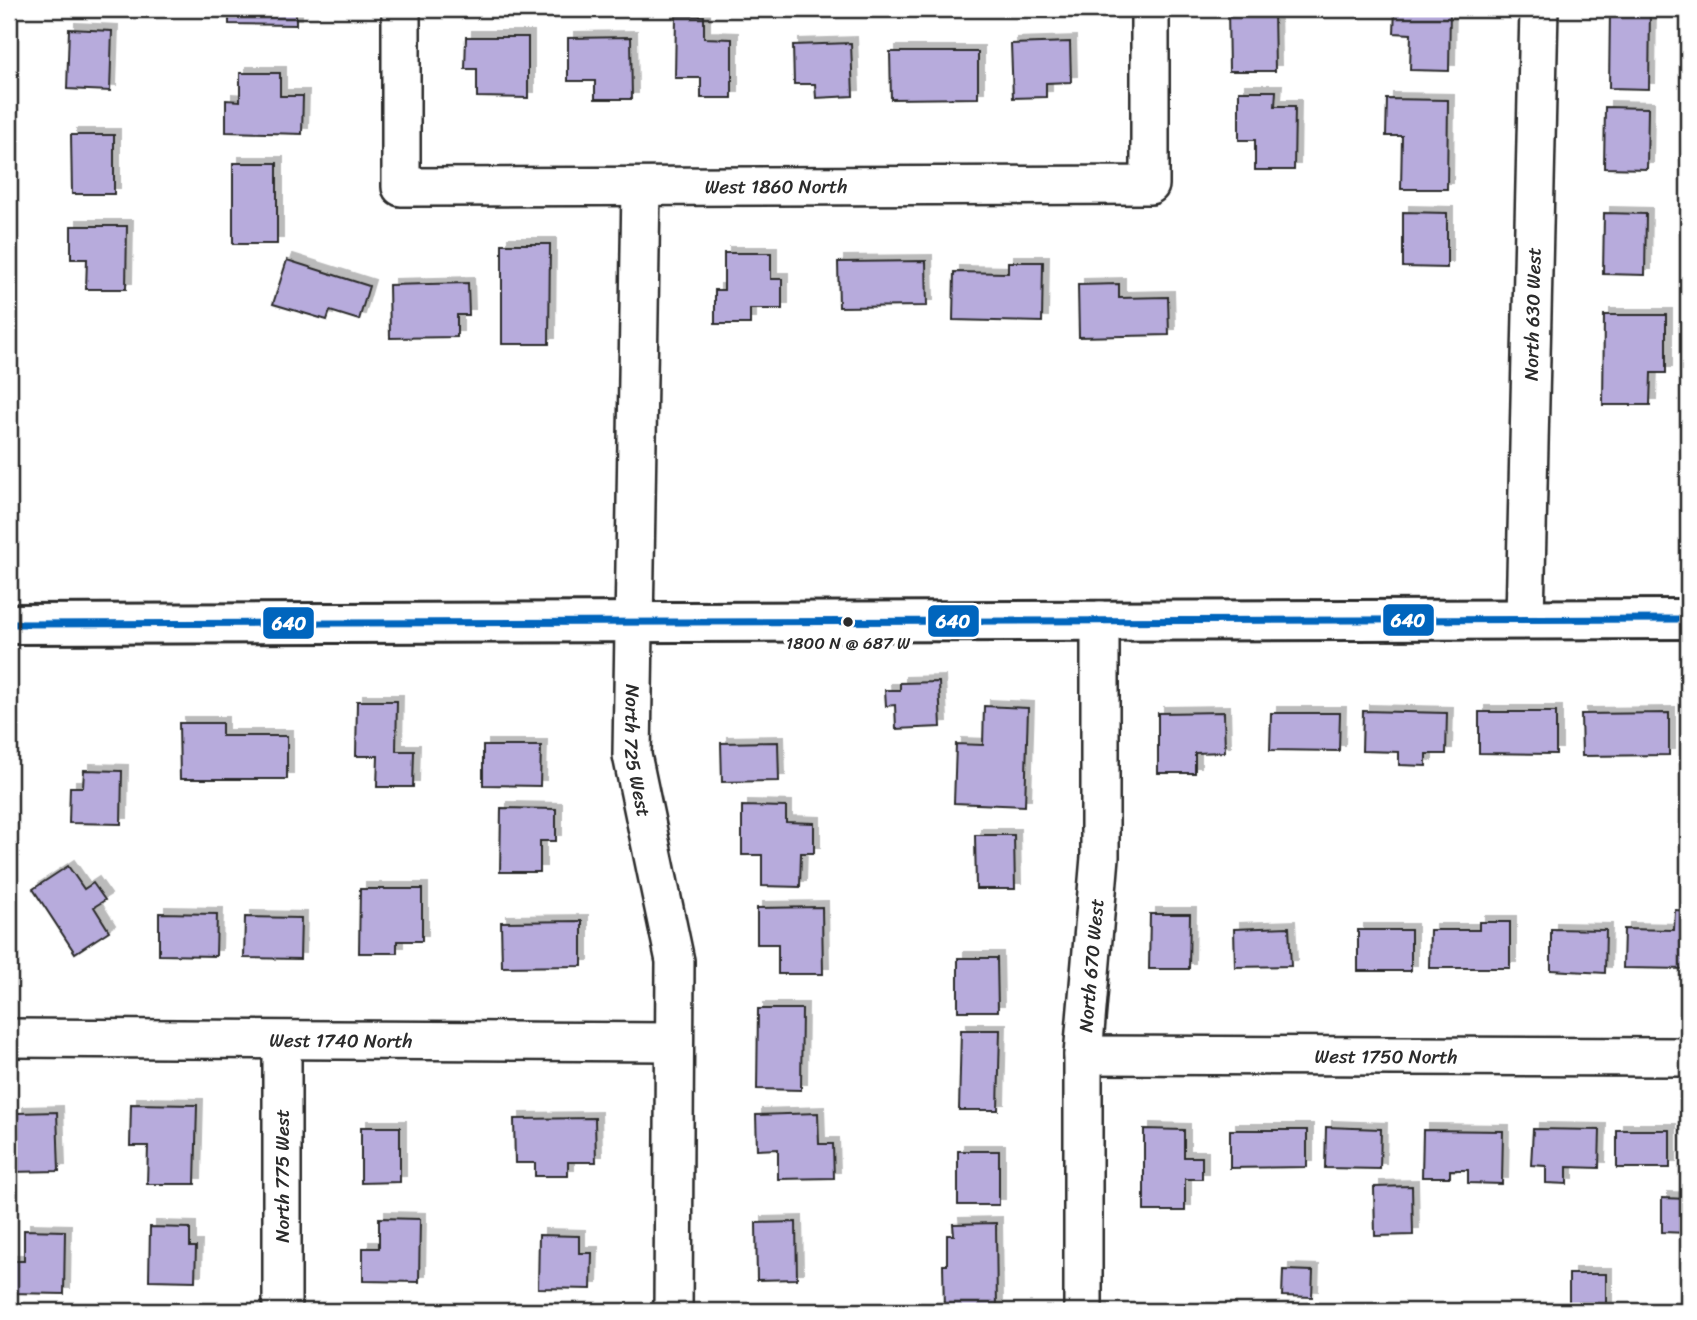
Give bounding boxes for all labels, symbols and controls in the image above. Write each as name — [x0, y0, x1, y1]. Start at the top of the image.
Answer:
street label: West 1860 North — [705, 170, 847, 203]
street label: North 630 West — [1514, 247, 1551, 381]
line badge: 640 — [1382, 603, 1435, 637]
line badge: 640 — [927, 604, 980, 638]
text: 640 — [1390, 604, 1425, 637]
text: 640 — [935, 605, 970, 638]
line badge: 640 — [262, 606, 315, 640]
text: 640 — [271, 607, 306, 640]
marker: 1800 N @ 687 W — [841, 615, 855, 629]
place label: 1800 N @ 687 W — [786, 628, 911, 658]
street label: North 725 West — [615, 684, 660, 820]
street label: North 670 West — [1069, 897, 1113, 1034]
street label: West 1740 North — [269, 1024, 413, 1057]
street label: West 1750 North — [1314, 1040, 1458, 1073]
street label: North 775 West — [266, 1109, 299, 1243]

